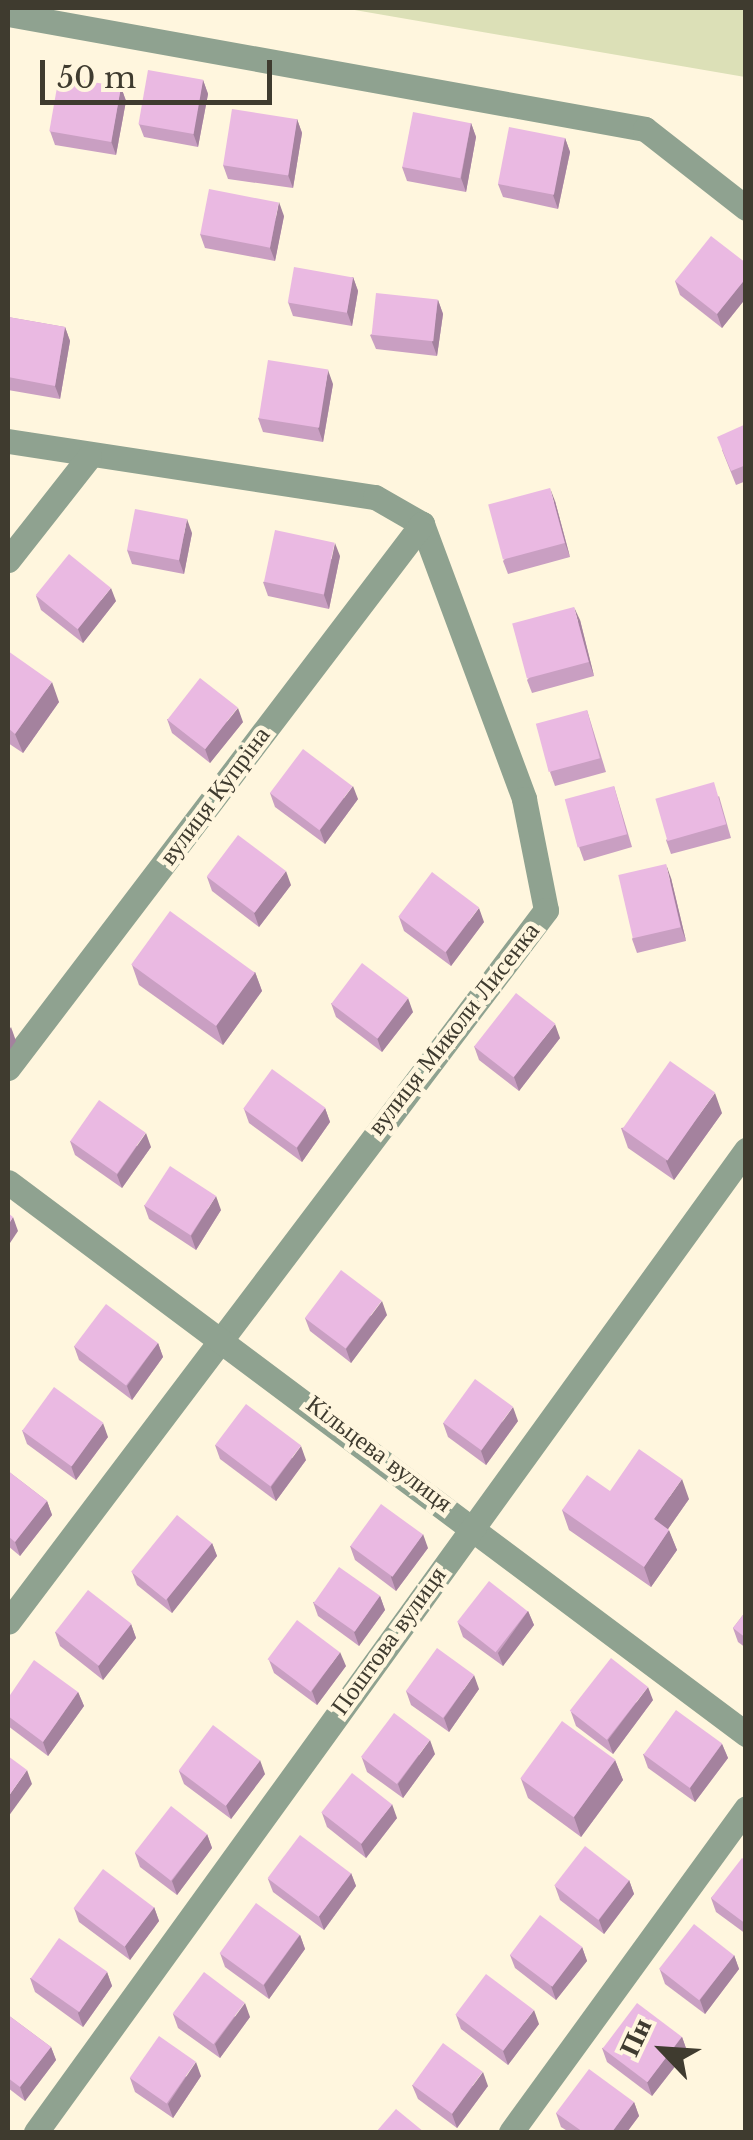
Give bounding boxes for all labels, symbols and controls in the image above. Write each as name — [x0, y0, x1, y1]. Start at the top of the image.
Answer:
scale bar — [45, 40, 278, 102]
text: 50 m — [57, 59, 136, 96]
street label: вулиця Купріна — [153, 721, 277, 871]
street label: вулиця Миколи Лисенка — [362, 917, 546, 1141]
street label: Кільцева вулиця — [300, 1389, 458, 1519]
street label: Поштова вулиця — [325, 1561, 453, 1721]
north arrow — [613, 2000, 713, 2100]
text: Пн — [611, 2013, 659, 2062]

